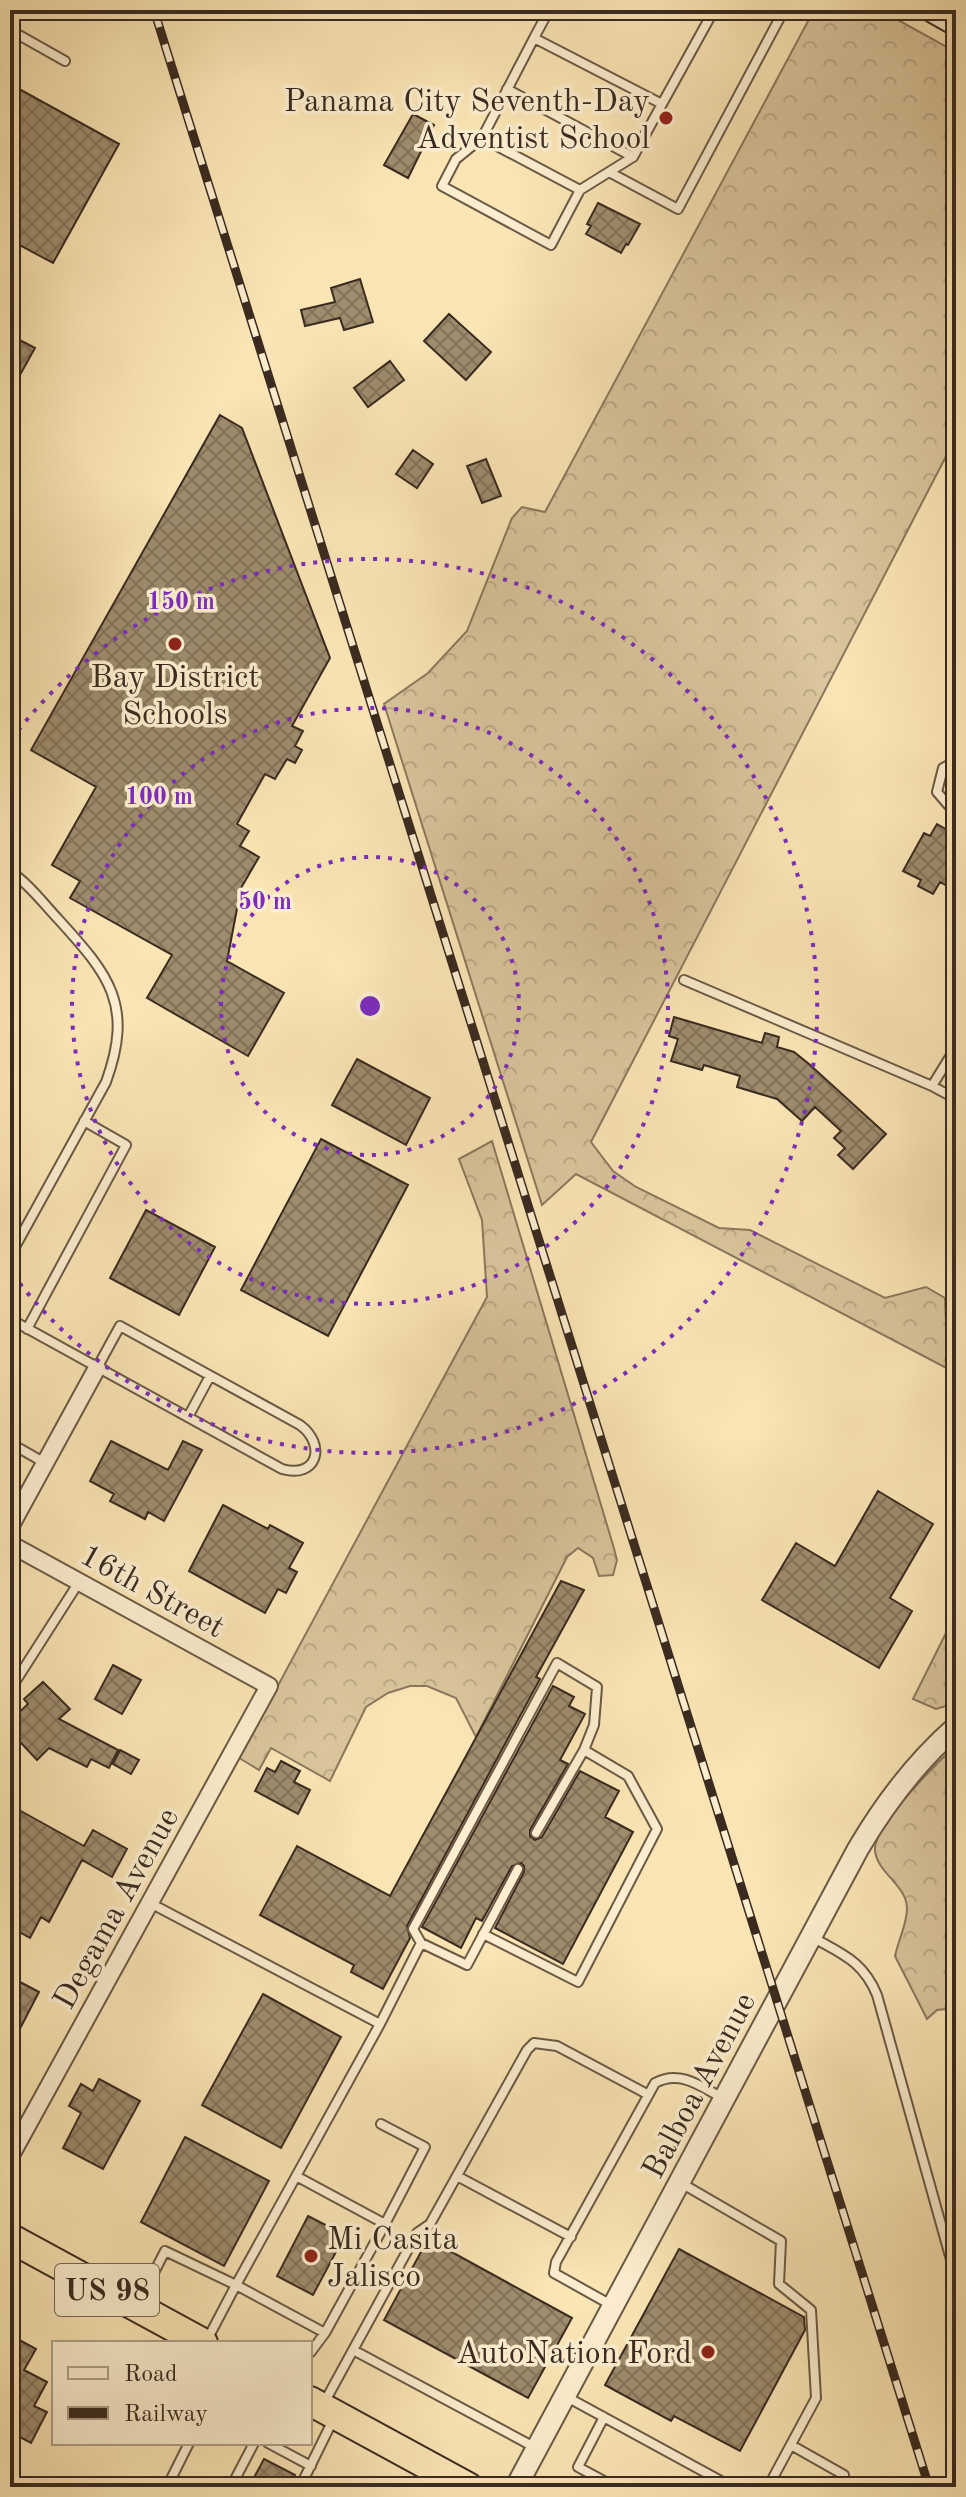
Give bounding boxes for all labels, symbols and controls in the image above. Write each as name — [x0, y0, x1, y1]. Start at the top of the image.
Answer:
place label: Panama City Seventh-Day Adventist School — [284, 87, 650, 156]
marker: Panama City Seventh-Day Adventist School — [657, 109, 675, 127]
text: 150 m — [147, 590, 215, 615]
marker: Bay District Schools — [166, 635, 184, 653]
place label: Bay District Schools — [91, 663, 259, 732]
text: 100 m — [125, 786, 193, 810]
text: 50 m — [238, 890, 292, 915]
centre of rings — [356, 992, 384, 1020]
street label: 16th Street — [74, 1540, 229, 1645]
street label: Degama Avenue — [49, 1803, 186, 2015]
street label: Balboa Avenue — [638, 1988, 763, 2185]
place label: Mi Casita Jalisco — [327, 2225, 458, 2294]
marker: Mi Casita Jalisco — [302, 2247, 320, 2265]
road number: US 98 — [55, 2264, 159, 2316]
place label: AutoNation Ford — [456, 2339, 692, 2371]
legend — [52, 2341, 312, 2445]
marker: AutoNation Ford — [699, 2343, 717, 2361]
text: Road — [124, 2363, 177, 2387]
text: Railway — [124, 2403, 208, 2427]

